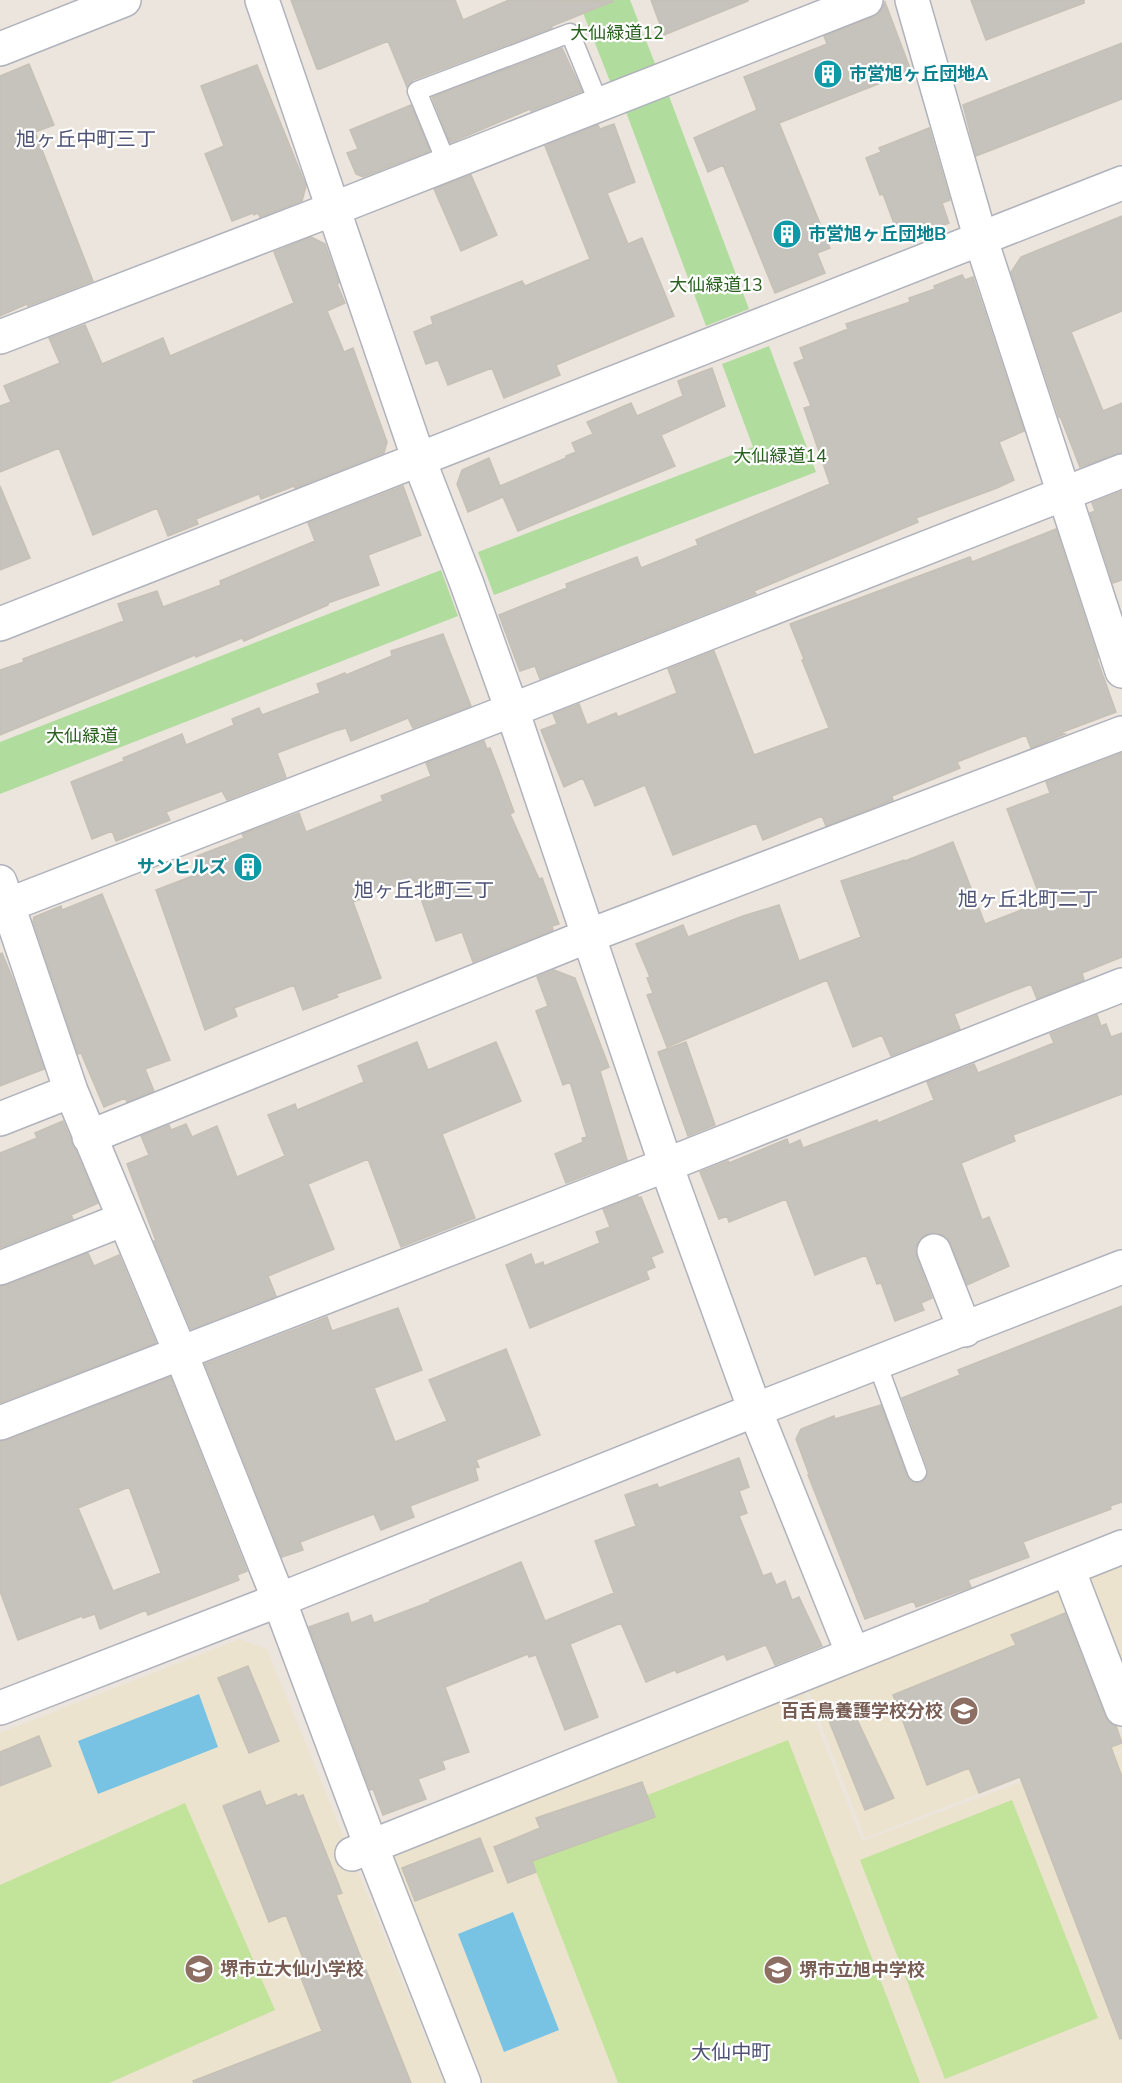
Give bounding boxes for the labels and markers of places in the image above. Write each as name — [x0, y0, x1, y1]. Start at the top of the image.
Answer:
building icon: 市営旭ヶ丘団地A — [812, 58, 844, 90]
place label: 市営旭ヶ丘団地A — [849, 62, 989, 86]
building icon: 市営旭ヶ丘団地B — [771, 218, 803, 250]
place label: 市営旭ヶ丘団地B — [808, 222, 946, 246]
building icon: サンヒルズ — [232, 851, 264, 883]
place label: サンヒルズ — [137, 855, 227, 879]
school or university icon: 百舌鳥養護学校分校 — [948, 1695, 980, 1727]
place label: 百舌鳥養護学校分校 — [781, 1699, 943, 1723]
school or university icon: 堺市立大仙小学校 — [183, 1953, 215, 1985]
school or university icon: 堺市立旭中学校 — [762, 1954, 794, 1986]
place label: 堺市立大仙小学校 — [220, 1957, 364, 1981]
place label: 堺市立旭中学校 — [799, 1958, 925, 1982]

